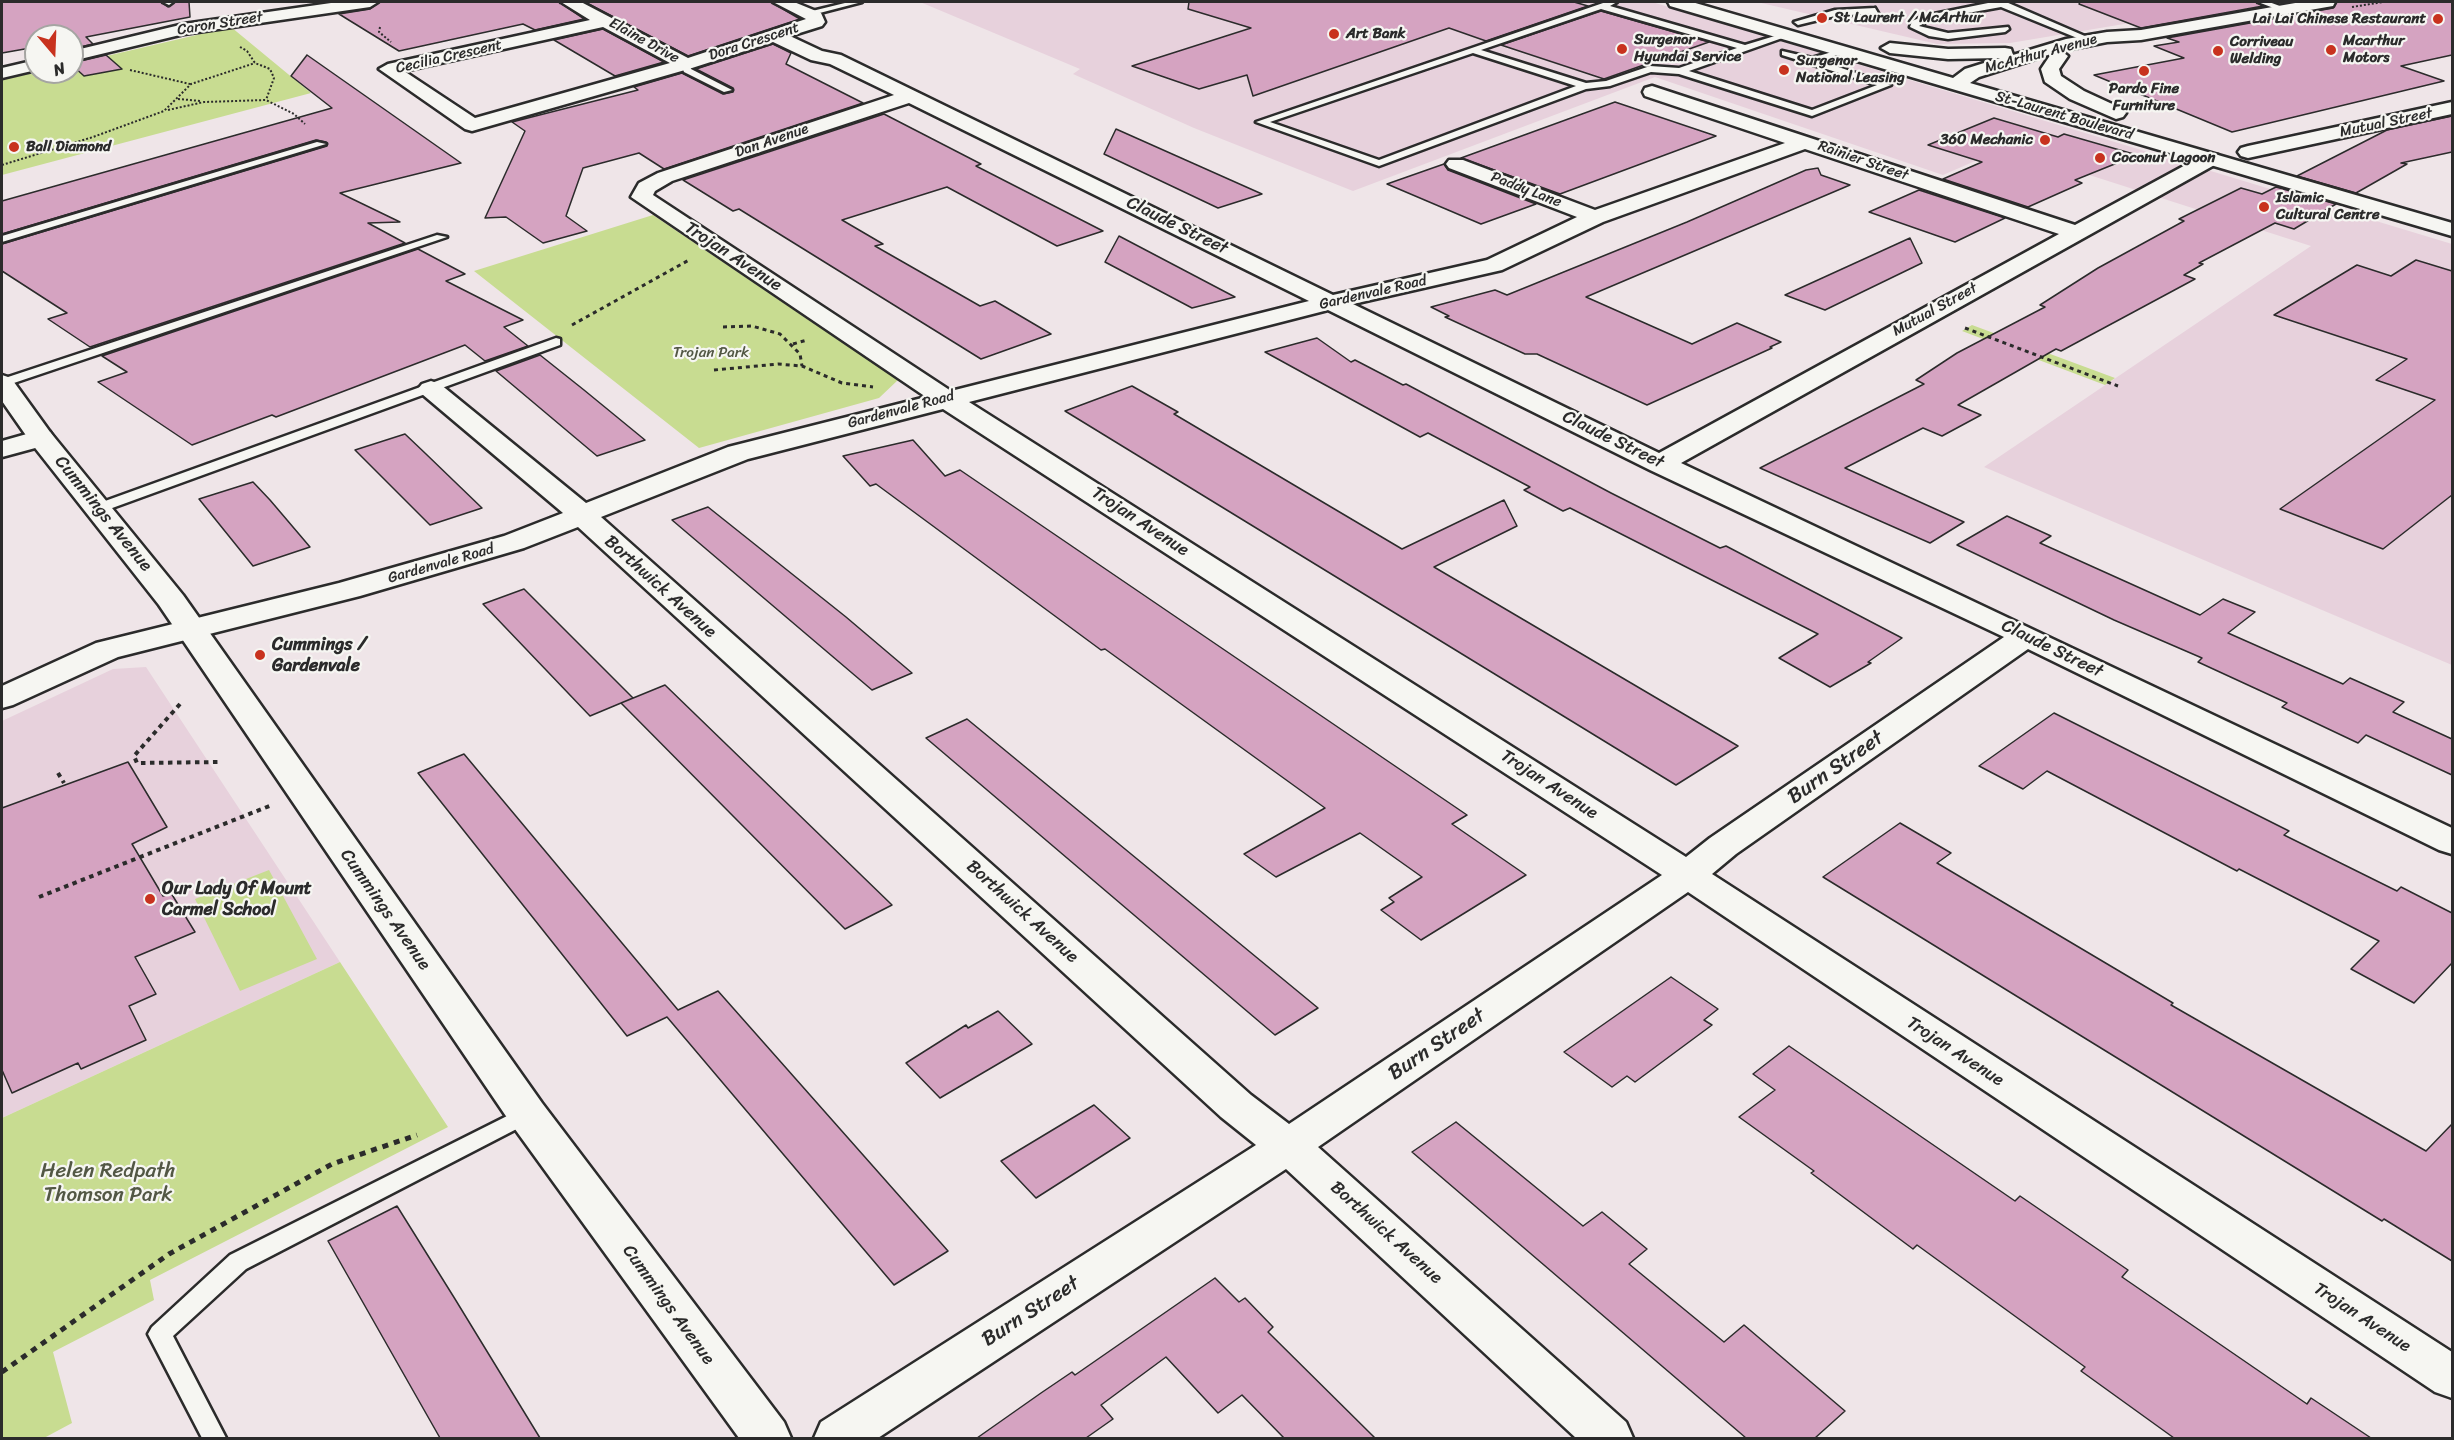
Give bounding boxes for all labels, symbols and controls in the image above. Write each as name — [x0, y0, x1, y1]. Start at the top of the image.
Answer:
street label: Caron Street — [176, 8, 264, 40]
place label: St Laurent / McArthur — [1834, 9, 1983, 27]
place label: Lai Lai Chinese Restaurant — [2252, 10, 2426, 28]
marker: St Laurent / McArthur — [1815, 11, 1829, 25]
marker: Lai Lai Chinese Restaurant — [2431, 12, 2445, 26]
street label: Elaine Drive — [606, 14, 682, 68]
street label: Dora Crescent — [706, 19, 802, 65]
north arrow — [24, 24, 84, 84]
place label: Art Bank — [1346, 25, 1405, 43]
marker: Art Bank — [1327, 27, 1341, 41]
street label: McArthur Avenue — [1983, 30, 2099, 78]
place label: Surgenor Hyundai Service — [1634, 31, 1741, 66]
place label: Mcarthur Motors — [2343, 32, 2404, 67]
place label: Corriveau Welding — [2230, 33, 2293, 68]
street label: Cecilia Crescent — [394, 36, 504, 78]
marker: Surgenor Hyundai Service — [1615, 42, 1629, 56]
marker: Mcarthur Motors — [2324, 43, 2338, 57]
marker: Corriveau Welding — [2211, 44, 2225, 58]
place label: Surgenor National Leasing — [1796, 52, 1905, 87]
text: N — [49, 54, 69, 85]
marker: Surgenor National Leasing — [1777, 63, 1791, 77]
marker: Pardo Fine Furniture — [2137, 64, 2151, 78]
place label: Pardo Fine Furniture — [2109, 80, 2179, 115]
street label: St-Laurent Boulevard — [1993, 88, 2135, 144]
street label: Mutual Street — [2338, 104, 2434, 142]
street label: Dan Avenue — [733, 120, 811, 162]
place label: 360 Mechanic — [1940, 131, 2033, 149]
marker: 360 Mechanic — [2038, 133, 2052, 147]
street label: Rainier Street — [1815, 137, 1911, 185]
place label: Ball Diamond — [26, 138, 111, 156]
marker: Ball Diamond — [7, 140, 21, 154]
place label: Coconut Lagoon — [2112, 149, 2215, 167]
marker: Coconut Lagoon — [2093, 151, 2107, 165]
street label: Paddy Lane — [1488, 168, 1564, 212]
place label: Islamic Cultural Centre — [2276, 189, 2380, 224]
street label: Claude Street — [1123, 192, 1231, 260]
marker: Islamic Cultural Centre — [2257, 200, 2271, 214]
street label: Trojan Avenue — [680, 218, 786, 296]
street label: Gardenvale Road — [1318, 272, 1428, 314]
street label: Mutual Street — [1889, 279, 1981, 341]
park label: Trojan Park — [673, 344, 749, 362]
street label: Gardenvale Road — [846, 387, 956, 433]
street label: Claude Street — [1559, 406, 1667, 474]
street label: Cummings Avenue — [50, 452, 156, 576]
street label: Trojan Avenue — [1087, 483, 1193, 561]
street label: Borthwick Avenue — [600, 531, 720, 643]
street label: Gardenvale Road — [386, 540, 496, 588]
street label: Claude Street — [1998, 615, 2106, 683]
place label: Cummings / Gardenvale — [272, 634, 366, 676]
marker: Cummings / Gardenvale — [253, 648, 267, 662]
street label: Burn Street — [1783, 726, 1889, 810]
street label: Trojan Avenue — [1496, 746, 1602, 824]
street label: Cummings Avenue — [335, 845, 435, 975]
street label: Borthwick Avenue — [962, 856, 1082, 968]
place label: Our Lady Of Mount Carmel School — [162, 878, 312, 920]
marker: Our Lady Of Mount Carmel School — [143, 892, 157, 906]
street label: Burn Street — [1384, 1004, 1490, 1086]
street label: Trojan Avenue — [1902, 1013, 2008, 1091]
park label: Helen Redpath Thomson Park — [41, 1159, 175, 1209]
street label: Borthwick Avenue — [1326, 1177, 1446, 1289]
street label: Cummings Avenue — [617, 1241, 719, 1369]
street label: Burn Street — [978, 1271, 1084, 1353]
street label: Trojan Avenue — [2309, 1279, 2415, 1357]

